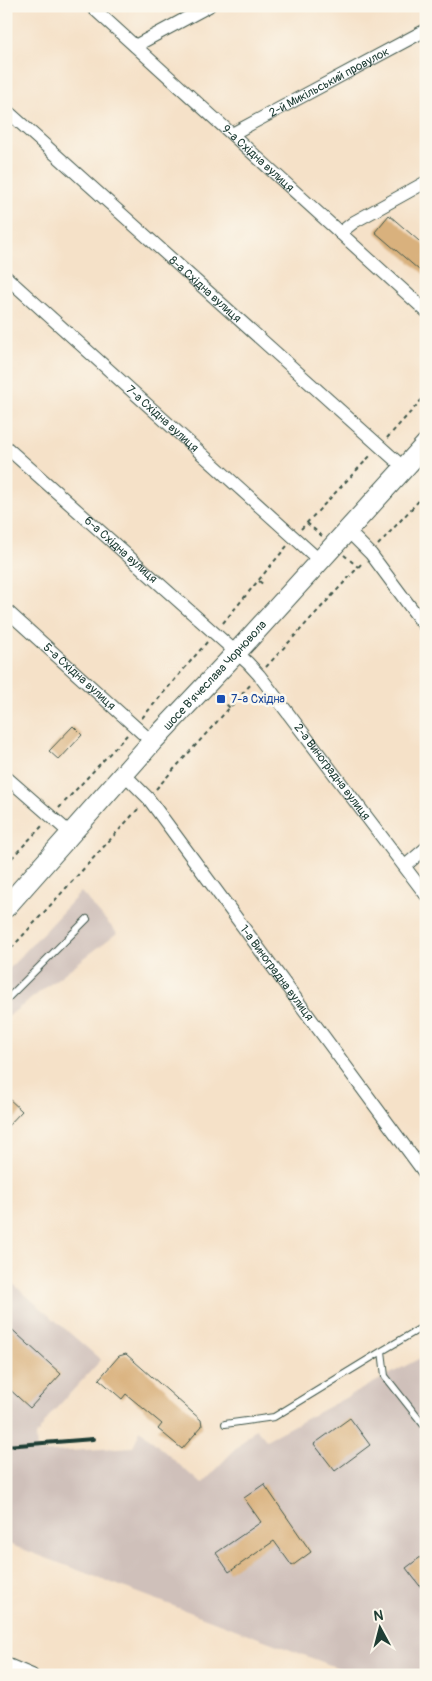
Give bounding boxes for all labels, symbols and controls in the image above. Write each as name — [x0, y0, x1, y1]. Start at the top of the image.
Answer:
street label: 2-й Микільський провулок — [267, 44, 392, 121]
street label: 9-а Східна вулиця — [219, 122, 297, 195]
street label: 8-а Східна вулиця — [166, 253, 244, 326]
street label: 7-а Східна вулиця — [123, 382, 202, 456]
street label: 6-а Східна вулиця — [81, 513, 161, 587]
street label: шосе В'ячеслава Чорновола — [160, 617, 270, 733]
street label: 5-а Східна вулиця — [40, 640, 119, 714]
place label: 7-а Східна — [231, 692, 285, 707]
marker: 7-а Східна — [215, 693, 227, 705]
street label: 2-а Виноградна вулиця — [291, 721, 374, 823]
street label: 1-а Виноградна вулиця — [236, 922, 317, 1024]
north arrow — [354, 1604, 404, 1654]
text: N — [373, 1607, 384, 1625]

